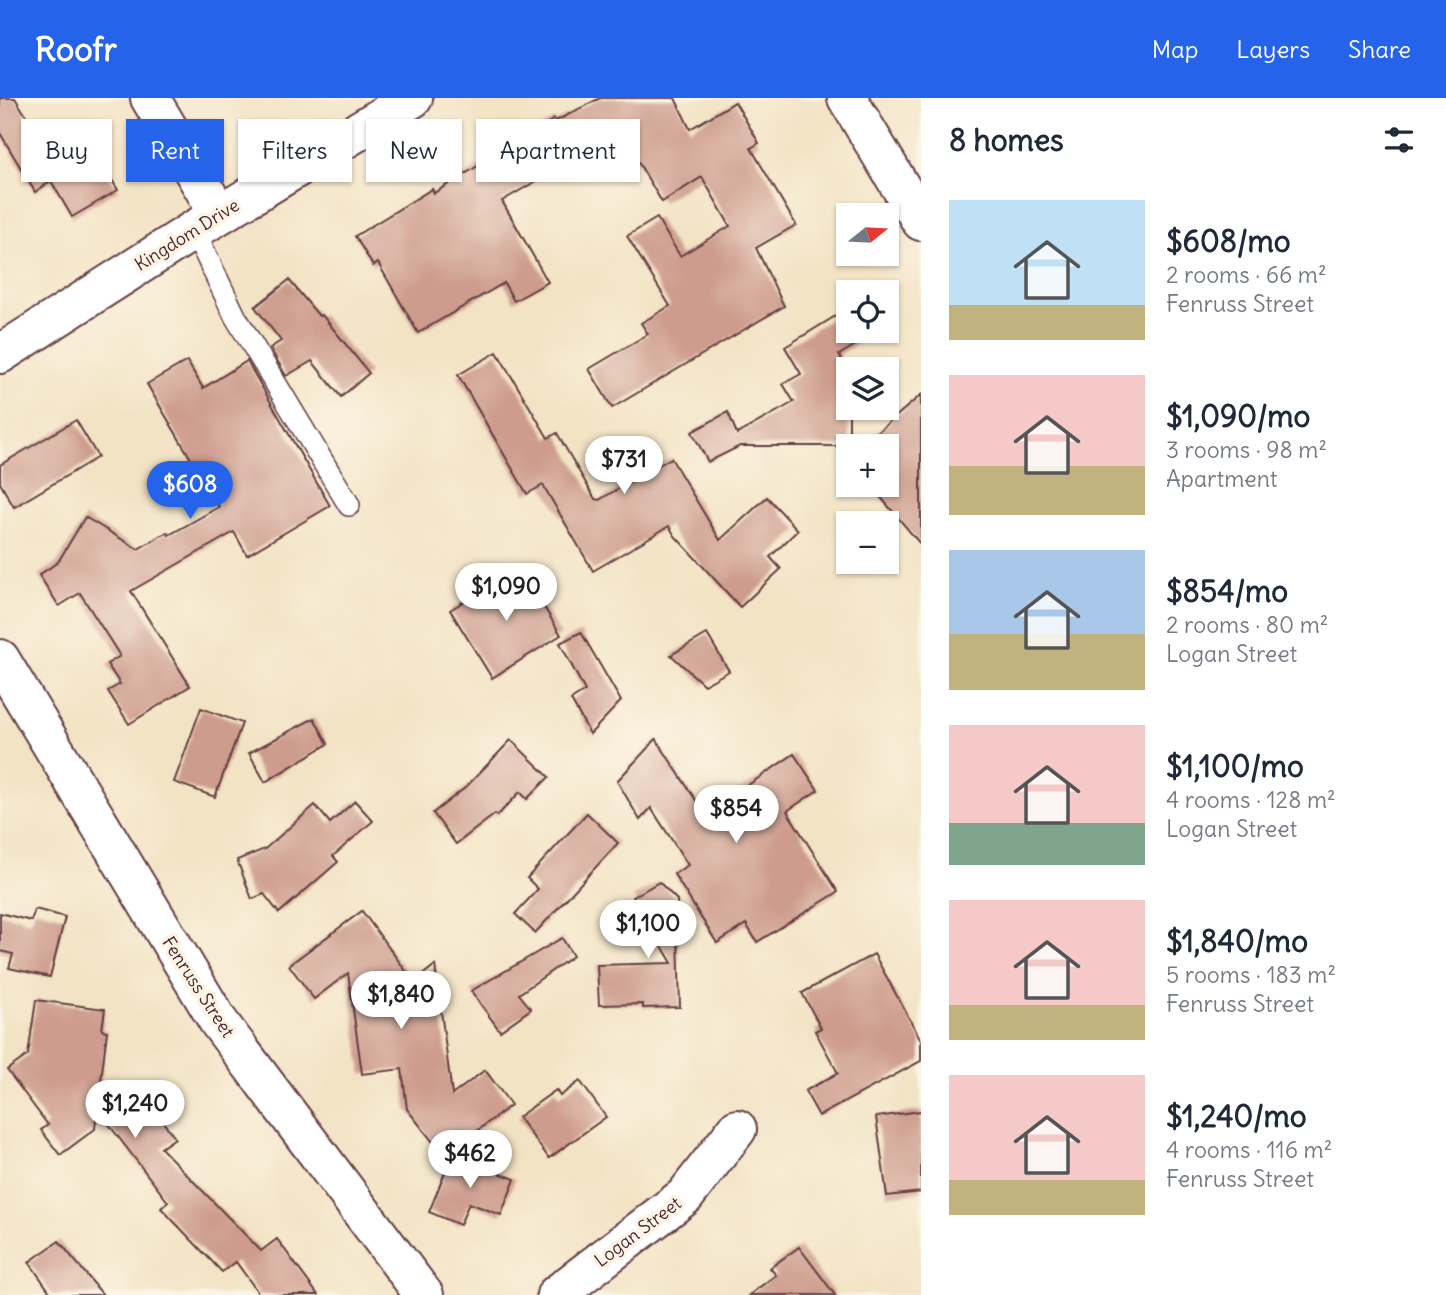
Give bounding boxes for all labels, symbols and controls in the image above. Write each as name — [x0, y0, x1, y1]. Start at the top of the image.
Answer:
text: Roofr — [35, 28, 117, 70]
text: Map — [1152, 34, 1198, 64]
text: Layers — [1236, 34, 1310, 64]
text: Share — [1348, 34, 1411, 64]
chip: Buy — [21, 119, 112, 182]
chip: Rent — [126, 119, 224, 182]
chip: Filters — [238, 119, 352, 182]
chip: New — [366, 119, 462, 182]
chip: Apartment — [476, 119, 640, 182]
text: 8 homes — [949, 121, 1064, 159]
icon: filters — [1380, 121, 1418, 159]
street label: Kingdom Drive — [130, 193, 243, 276]
north arrow — [836, 203, 900, 266]
map controls — [836, 203, 899, 574]
text: $608/mo — [1166, 222, 1291, 260]
icon: home — [1005, 228, 1089, 312]
text: 2 rooms · 66 m² — [1166, 260, 1327, 289]
button: locate — [836, 280, 899, 343]
text: Fenruss Street — [1166, 289, 1314, 318]
button: layers — [836, 357, 899, 420]
text: $1,090/mo — [1166, 397, 1310, 435]
icon: home — [1005, 403, 1089, 487]
button: + — [836, 434, 899, 497]
text: 3 rooms · 98 m² — [1166, 435, 1327, 464]
pin: $731 — [583, 436, 665, 496]
text: $731 — [601, 444, 647, 473]
pin: $608 — [149, 462, 231, 521]
text: Apartment — [1166, 464, 1278, 493]
text: $608 — [163, 469, 217, 498]
button: − — [836, 511, 899, 574]
pin: $1,090 — [449, 564, 563, 623]
text: $1,090 — [471, 571, 541, 600]
text: $854/mo — [1166, 572, 1288, 610]
icon: home — [1005, 578, 1089, 662]
text: 2 rooms · 80 m² — [1166, 610, 1328, 639]
text: Logan Street — [1166, 639, 1297, 668]
text: $1,100/mo — [1166, 747, 1304, 785]
icon: home — [1005, 753, 1089, 837]
text: 4 rooms · 128 m² — [1166, 785, 1336, 814]
pin: $854 — [695, 786, 777, 845]
text: $854 — [710, 793, 762, 822]
text: Logan Street — [1166, 814, 1297, 843]
pin: $1,100 — [591, 900, 705, 960]
text: $1,100 — [616, 908, 680, 937]
text: $1,840/mo — [1166, 922, 1308, 960]
icon: home — [1005, 928, 1089, 1012]
street label: Fenruss Street — [157, 932, 240, 1042]
text: 5 rooms · 183 m² — [1166, 960, 1336, 989]
pin: $1,840 — [344, 972, 458, 1031]
text: $1,840 — [367, 979, 435, 1008]
text: Fenruss Street — [1166, 989, 1314, 1018]
pin: $1,240 — [78, 1080, 192, 1140]
text: $1,240 — [102, 1088, 168, 1117]
text: $1,240/mo — [1166, 1097, 1307, 1135]
icon: home — [1005, 1103, 1089, 1187]
pin: $462 — [429, 1130, 511, 1190]
text: 4 rooms · 116 m² — [1166, 1135, 1332, 1164]
text: $462 — [444, 1138, 496, 1167]
text: Fenruss Street — [1166, 1164, 1314, 1193]
street label: Logan Street — [590, 1191, 686, 1272]

